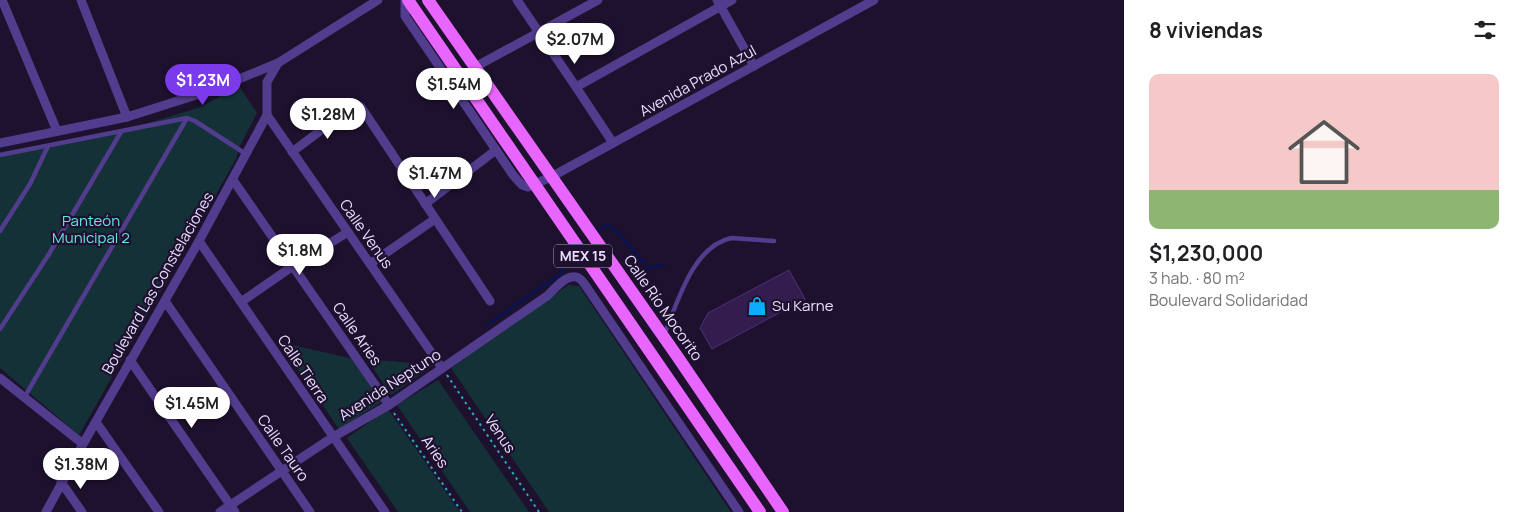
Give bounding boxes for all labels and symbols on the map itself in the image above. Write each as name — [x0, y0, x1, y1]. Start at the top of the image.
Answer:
pin: $2.07M — [534, 22, 616, 65]
street label: Avenida Prado Azul — [636, 40, 760, 121]
pin: $1.23M — [162, 64, 244, 106]
pin: $1.54M — [413, 68, 495, 110]
pin: $1.28M — [287, 98, 369, 140]
pin: $1.47M — [394, 156, 476, 199]
street label: Boulevard Las Constelaciones — [97, 188, 218, 378]
street label: Calle Venus — [335, 195, 398, 273]
park label: Panteón Municipal 2 — [52, 210, 130, 248]
pin: $1.8M — [265, 234, 335, 276]
road number: MEX 15 — [554, 245, 612, 268]
street label: Calle Río Mocorito — [619, 251, 708, 365]
shop icon: Su Karne — [746, 295, 768, 317]
place label: Su Karne — [772, 295, 834, 316]
street label: Calle Aries — [328, 298, 387, 370]
street label: Calle Tierra — [273, 331, 334, 407]
street label: Avenida Neptuno — [335, 344, 445, 425]
pin: $1.45M — [151, 386, 233, 429]
street label: Calle Tauro — [253, 410, 314, 485]
street label: Venus — [480, 410, 521, 457]
street label: Aries — [417, 431, 454, 472]
pin: $1.38M — [40, 448, 122, 490]

